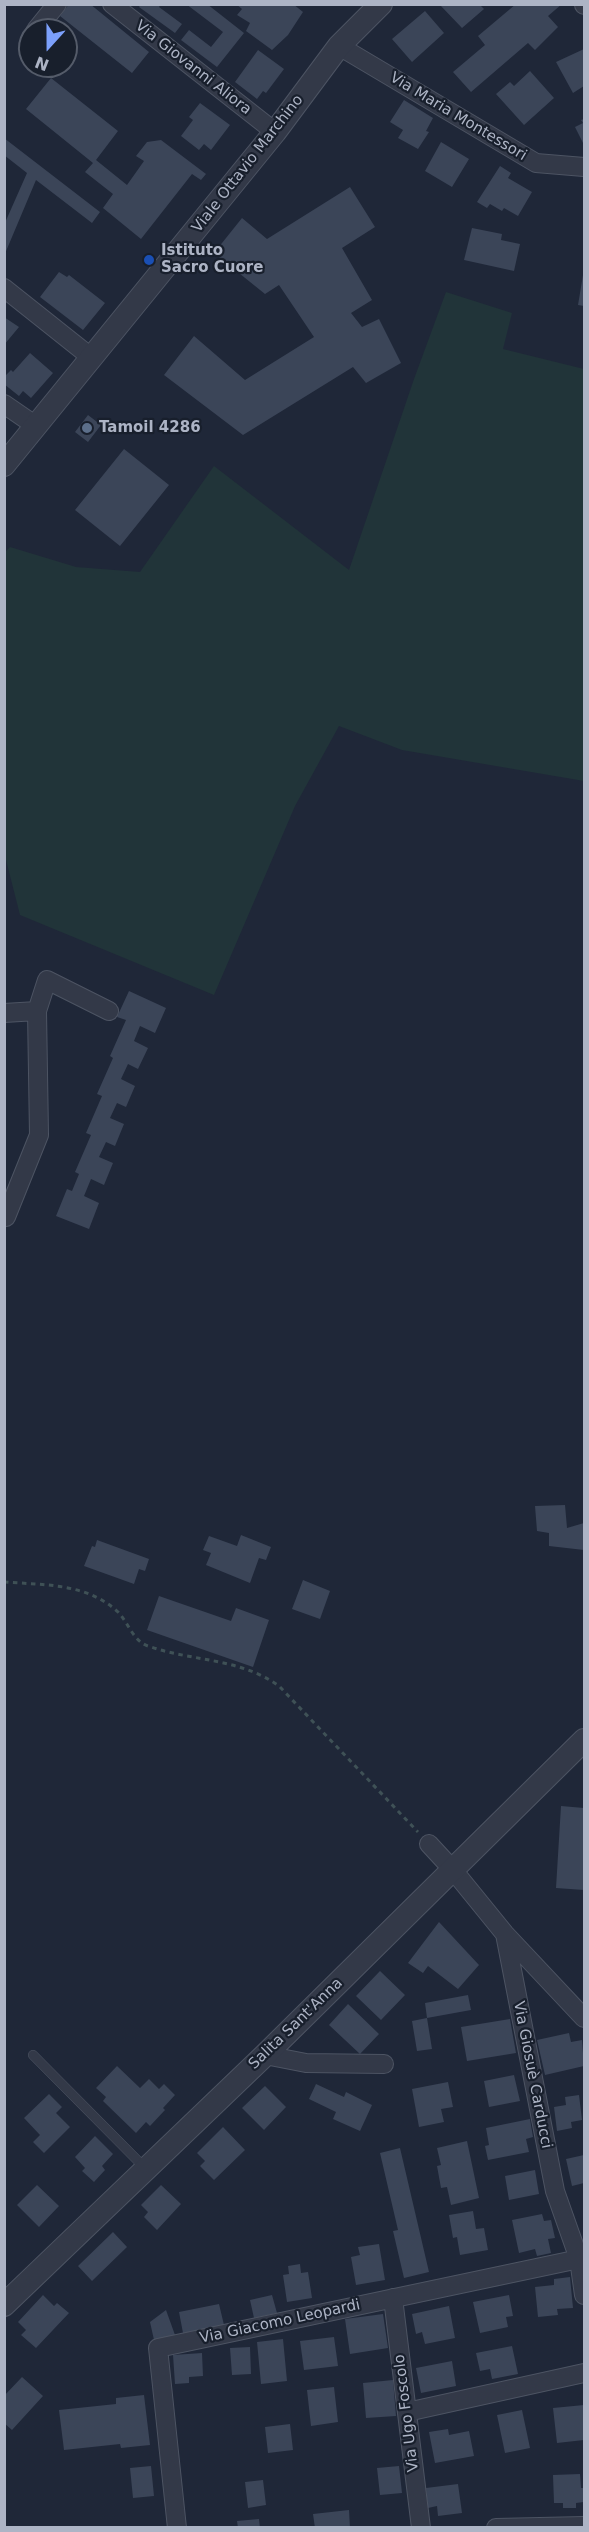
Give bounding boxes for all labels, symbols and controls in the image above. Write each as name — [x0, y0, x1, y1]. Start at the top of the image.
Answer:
street label: Via Giovanni Aliora — [131, 17, 255, 119]
north arrow — [18, 18, 78, 78]
text: N — [32, 52, 52, 75]
street label: Via Maria Montessori — [386, 69, 530, 165]
street label: Viale Ottavio Marchino — [189, 92, 307, 236]
place label: Istituto Sacro Cuore — [161, 242, 263, 277]
marker: Istituto Sacro Cuore — [142, 253, 156, 267]
place label: Tamoil 4286 — [99, 419, 201, 437]
marker: Tamoil 4286 — [80, 421, 94, 435]
street label: Salita Sant'Anna — [245, 1975, 347, 2073]
street label: Via Giosuè Carducci — [509, 2000, 555, 2150]
street label: Via Giacomo Leopardi — [198, 2296, 362, 2348]
street label: Via Ugo Foscolo — [391, 2353, 423, 2473]

